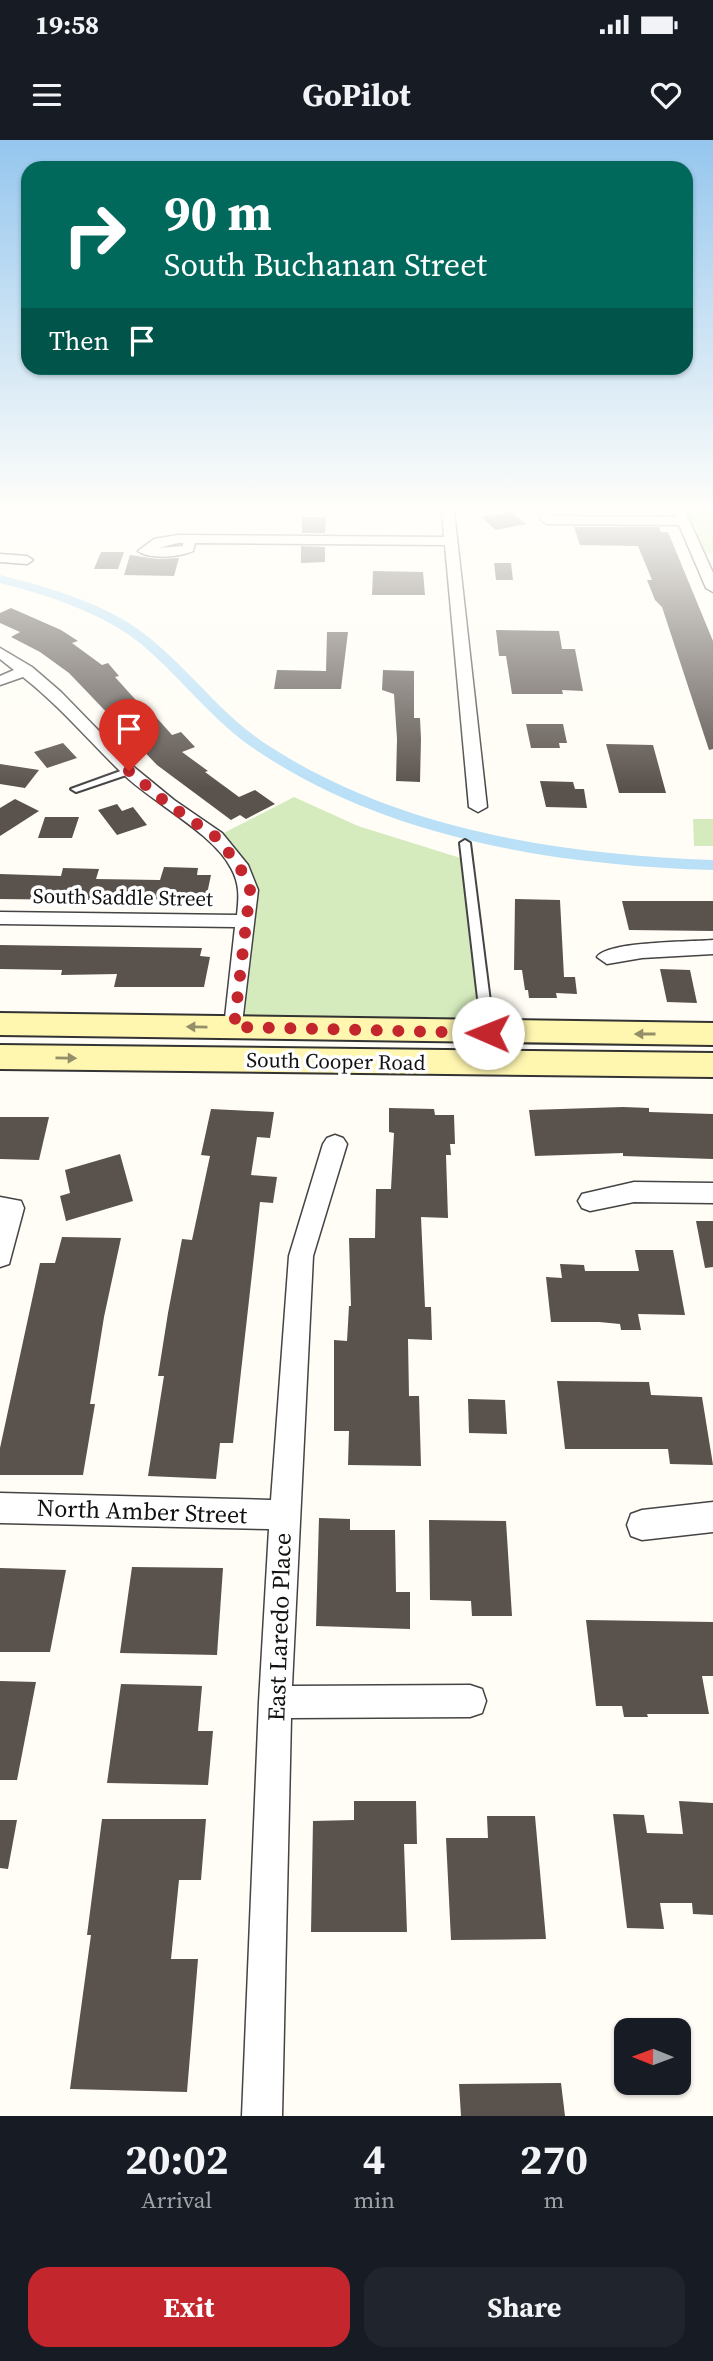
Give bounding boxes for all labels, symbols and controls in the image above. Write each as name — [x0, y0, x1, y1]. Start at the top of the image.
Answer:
text: 19:58 — [35, 7, 99, 43]
text: GoPilot — [302, 73, 411, 117]
icon: menu — [28, 76, 66, 114]
icon: heart — [647, 76, 685, 114]
text: 90 m — [164, 179, 272, 246]
icon: right — [49, 189, 140, 280]
text: South Buchanan Street — [164, 243, 487, 287]
icon: arrive — [123, 322, 161, 360]
text: Then — [49, 323, 109, 359]
pin — [99, 699, 159, 771]
icon: arrive — [110, 710, 148, 748]
street label: South Saddle Street — [33, 881, 213, 913]
position arrow — [451, 996, 525, 1070]
one-way arrow — [186, 1021, 208, 1032]
one-way arrow — [634, 1028, 656, 1040]
street label: South Cooper Road — [246, 1045, 426, 1077]
one-way arrow — [55, 1052, 77, 1064]
street label: North Amber Street — [36, 1491, 248, 1531]
street label: East Laredo Place — [259, 1532, 299, 1722]
north arrow — [614, 2018, 691, 2095]
map controls — [614, 2018, 691, 2095]
text: 20:02 — [125, 2130, 229, 2188]
text: 4 — [363, 2130, 386, 2188]
text: 270 — [520, 2130, 588, 2188]
text: Arrival — [141, 2184, 212, 2216]
text: min — [353, 2184, 395, 2216]
text: m — [544, 2184, 564, 2216]
button: Exit — [28, 2267, 350, 2347]
button: Share — [364, 2267, 685, 2347]

